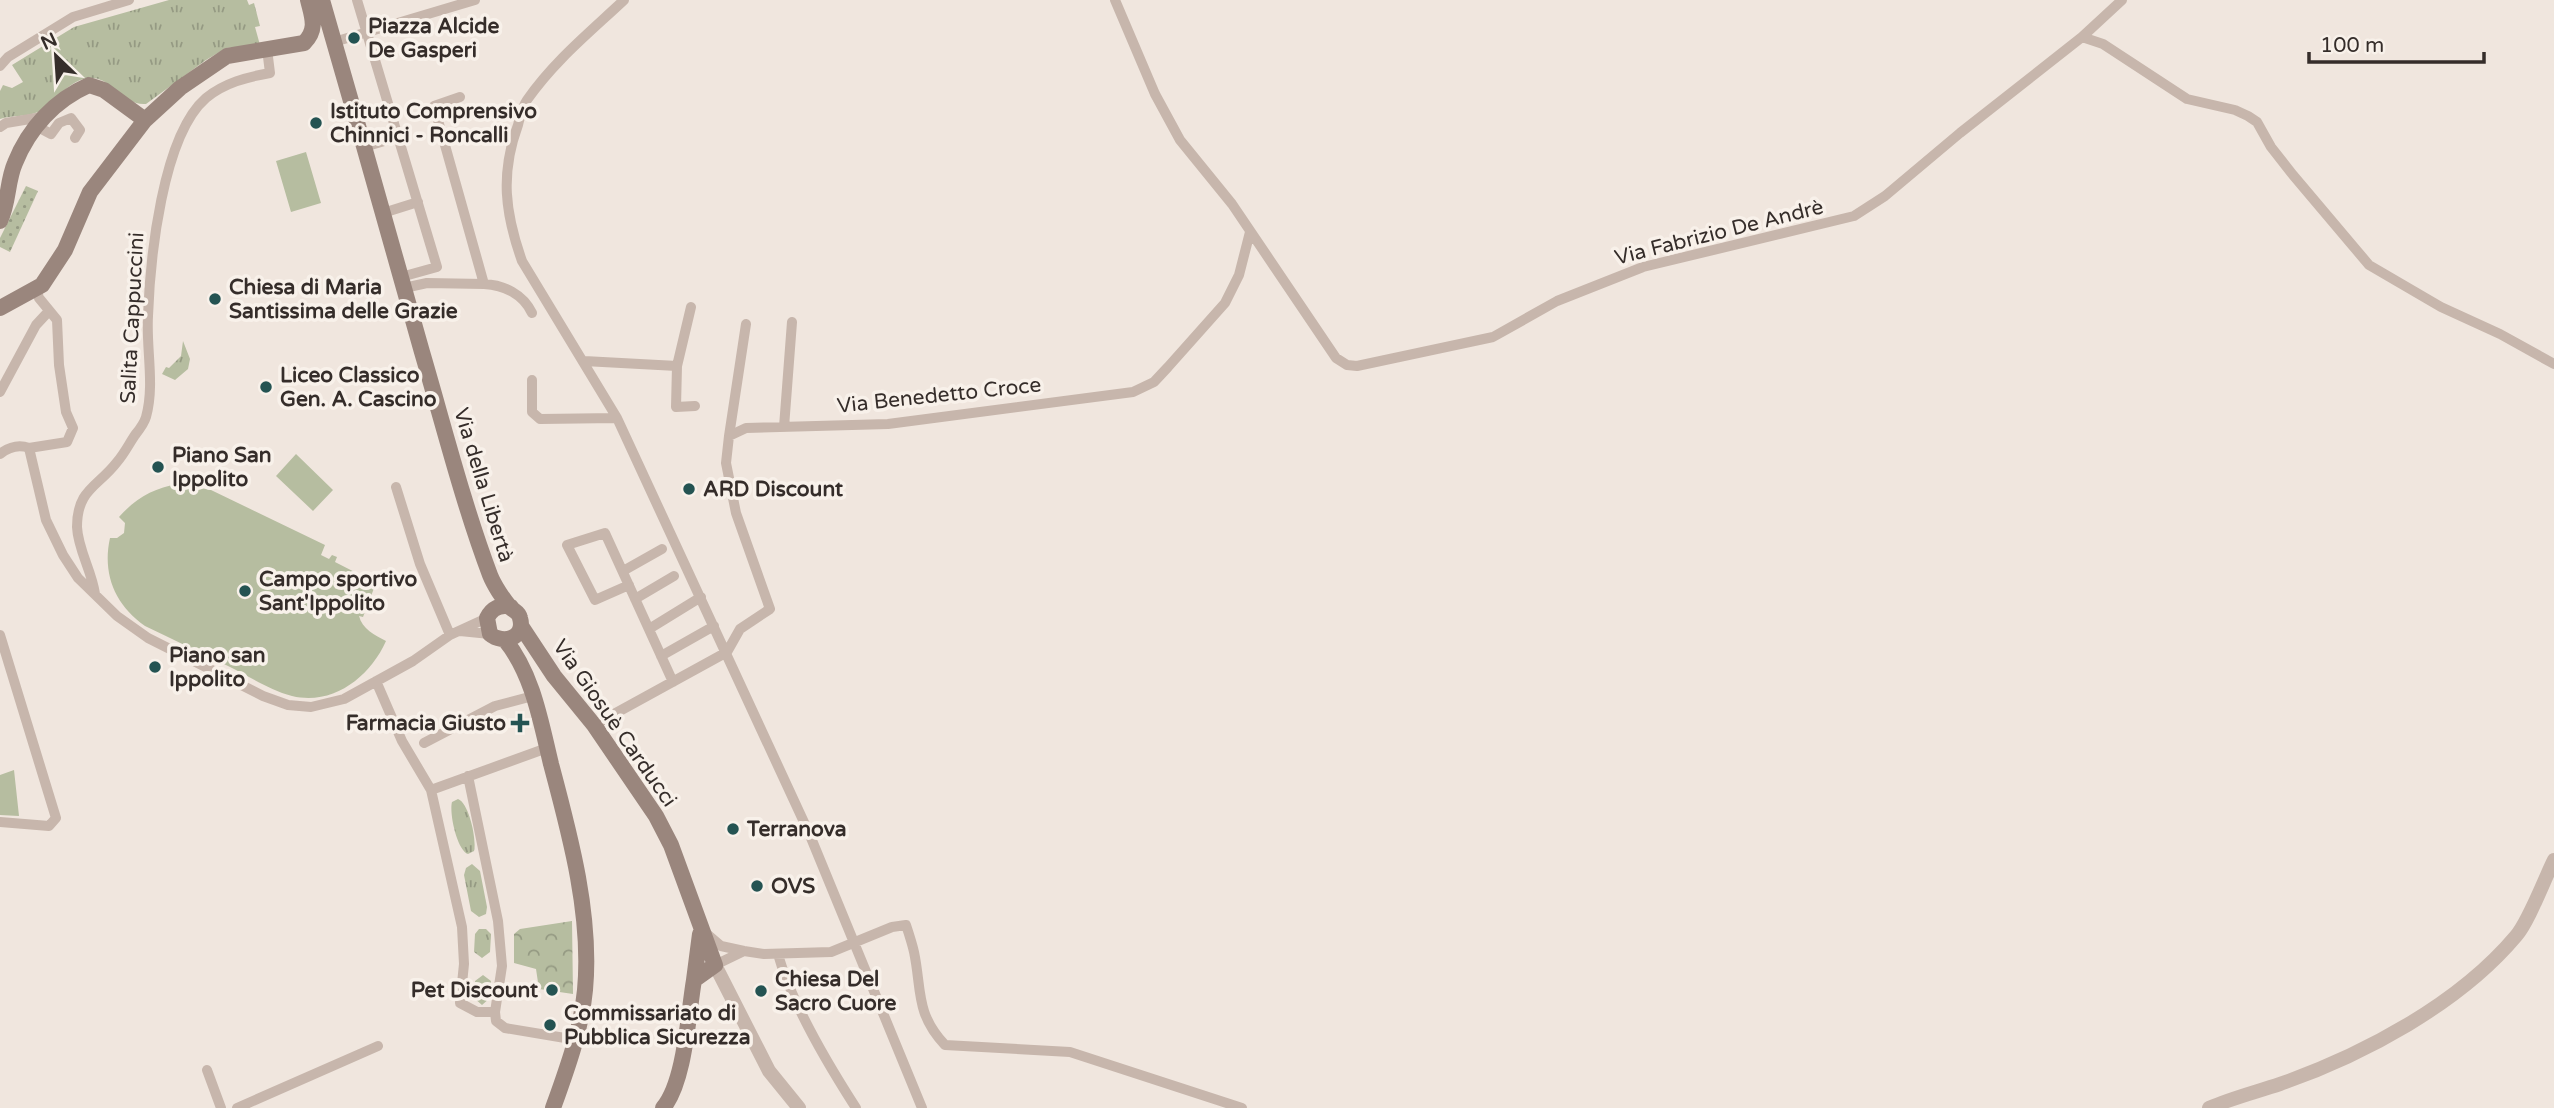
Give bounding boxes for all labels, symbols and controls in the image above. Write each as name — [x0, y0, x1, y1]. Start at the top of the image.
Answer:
place label: Piazza Alcide De Gasperi — [368, 14, 500, 63]
north arrow — [21, 21, 91, 91]
scale bar — [2309, 21, 2484, 65]
text: N — [38, 28, 61, 55]
marker: Piazza Alcide De Gasperi — [346, 30, 362, 46]
text: 100 m — [2320, 33, 2384, 58]
place label: Istituto Comprensivo Chinnici - Roncalli — [330, 99, 537, 148]
marker: Istituto Comprensivo Chinnici - Roncalli — [308, 115, 324, 131]
street label: Via Fabrizio De Andrè — [1612, 194, 1826, 271]
street label: Salita Cappuccini — [116, 232, 149, 404]
place label: Chiesa di Maria Santissima delle Grazie — [229, 275, 458, 324]
marker: Chiesa di Maria Santissima delle Grazie — [207, 291, 223, 307]
place label: Liceo Classico Gen. A. Cascino — [280, 363, 437, 412]
street label: Via Benedetto Croce — [836, 372, 1042, 419]
marker: Liceo Classico Gen. A. Cascino — [258, 379, 274, 395]
street label: Via della Libertà — [448, 405, 519, 565]
place label: Piano San Ippolito — [172, 443, 272, 492]
marker: Piano San Ippolito — [150, 459, 166, 475]
place label: ARD Discount — [703, 477, 843, 502]
marker: ARD Discount — [681, 481, 697, 497]
place label: Campo sportivo Sant'Ippolito — [259, 567, 418, 616]
marker: Campo sportivo Sant'Ippolito — [237, 583, 253, 599]
street label: Via Giosuè Carducci — [547, 635, 682, 812]
place label: Piano san Ippolito — [169, 643, 266, 692]
marker: Piano san Ippolito — [147, 659, 163, 675]
place label: Farmacia Giusto — [346, 711, 506, 736]
marker: Farmacia Giusto — [512, 715, 528, 731]
place label: Terranova — [746, 817, 846, 842]
marker: Terranova — [725, 821, 741, 837]
place label: OVS — [771, 874, 815, 899]
marker: OVS — [749, 878, 765, 894]
place label: Chiesa Del Sacro Cuore — [775, 967, 897, 1016]
place label: Pet Discount — [411, 978, 538, 1003]
marker: Pet Discount — [544, 982, 560, 998]
marker: Chiesa Del Sacro Cuore — [753, 983, 769, 999]
place label: Commissariato di Pubblica Sicurezza — [564, 1001, 750, 1050]
marker: Commissariato di Pubblica Sicurezza — [542, 1017, 558, 1033]

